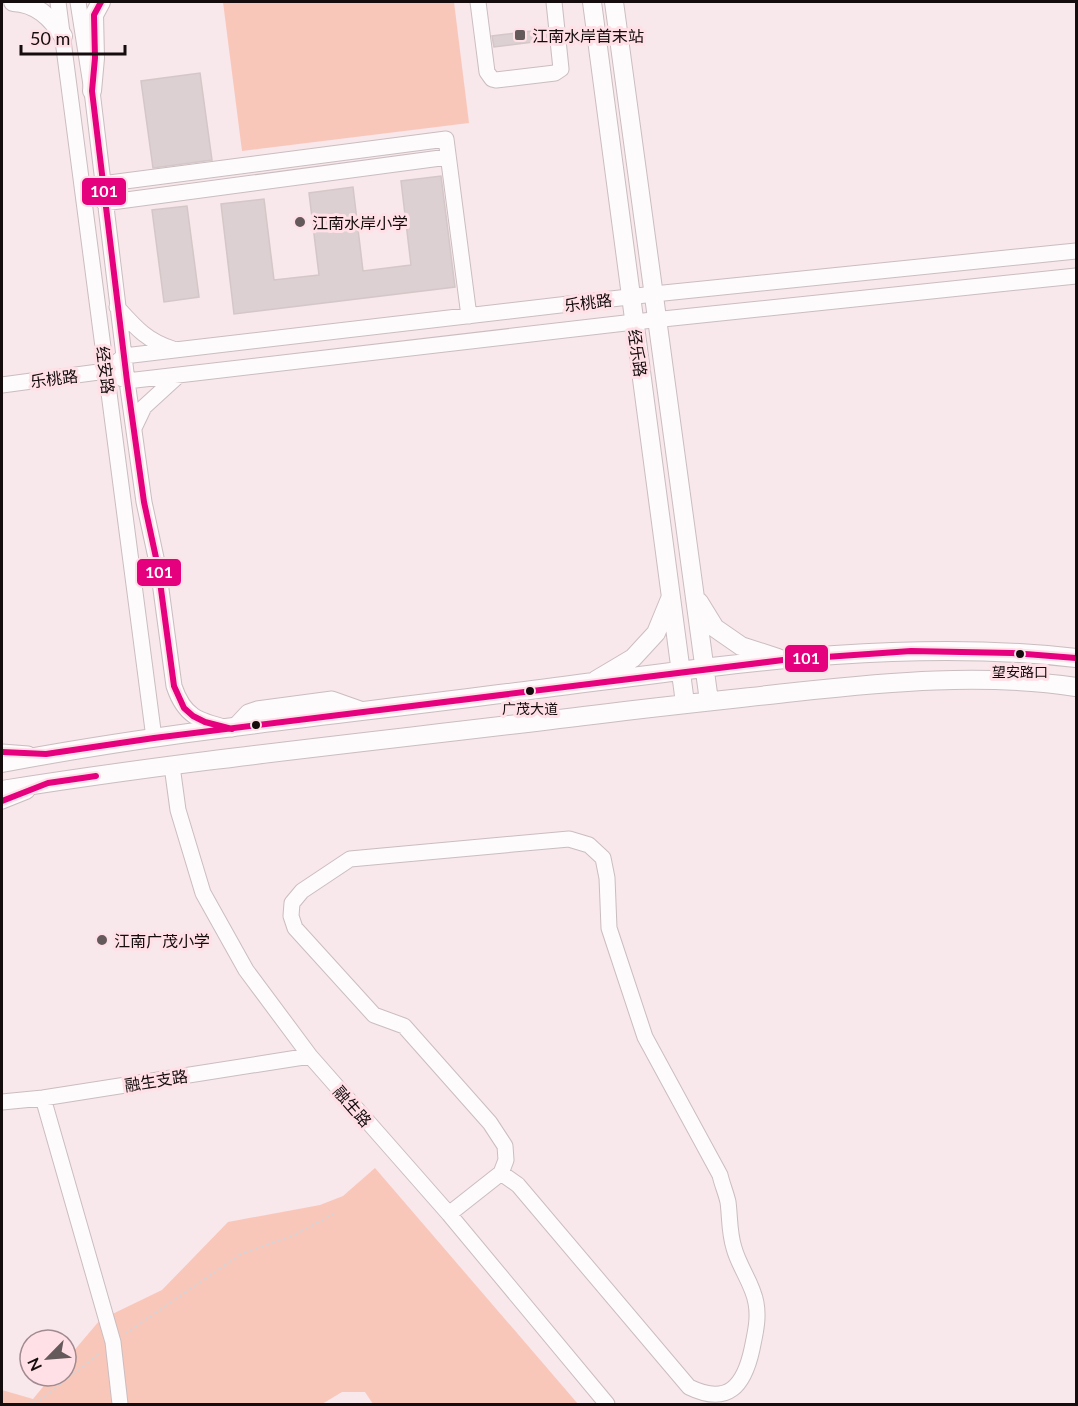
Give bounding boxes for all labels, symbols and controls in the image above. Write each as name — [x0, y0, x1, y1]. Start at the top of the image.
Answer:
scale bar — [21, 18, 124, 56]
place label: 江南水岸首末站 — [532, 26, 644, 45]
text: 50 m — [30, 27, 70, 49]
marker: 江南水岸首末站 — [513, 28, 527, 42]
line badge: 101 — [81, 177, 127, 206]
text: 101 — [90, 181, 118, 200]
place label: 江南水岸小学 — [312, 213, 408, 232]
marker: 江南水岸小学 — [293, 215, 307, 229]
street label: 乐桃路 — [563, 290, 613, 314]
street label: 经乐路 — [625, 328, 651, 378]
street label: 经安路 — [94, 345, 118, 395]
street label: 乐桃路 — [29, 366, 79, 390]
line badge: 101 — [136, 558, 182, 587]
text: 101 — [145, 562, 173, 581]
line badge: 101 — [784, 644, 829, 673]
text: 101 — [792, 648, 820, 667]
marker: 望安路口 — [1014, 648, 1026, 660]
place label: 望安路口 — [992, 663, 1048, 680]
marker: 广茂大道 — [524, 685, 536, 697]
place label: 广茂大道 — [502, 700, 558, 717]
unlabelled marker — [250, 719, 262, 731]
place label: 江南广茂小学 — [114, 931, 210, 950]
marker: 江南广茂小学 — [95, 933, 109, 947]
street label: 融生支路 — [123, 1066, 189, 1094]
street label: 融生路 — [330, 1082, 376, 1130]
north arrow — [18, 1328, 78, 1388]
text: N — [23, 1355, 45, 1374]

